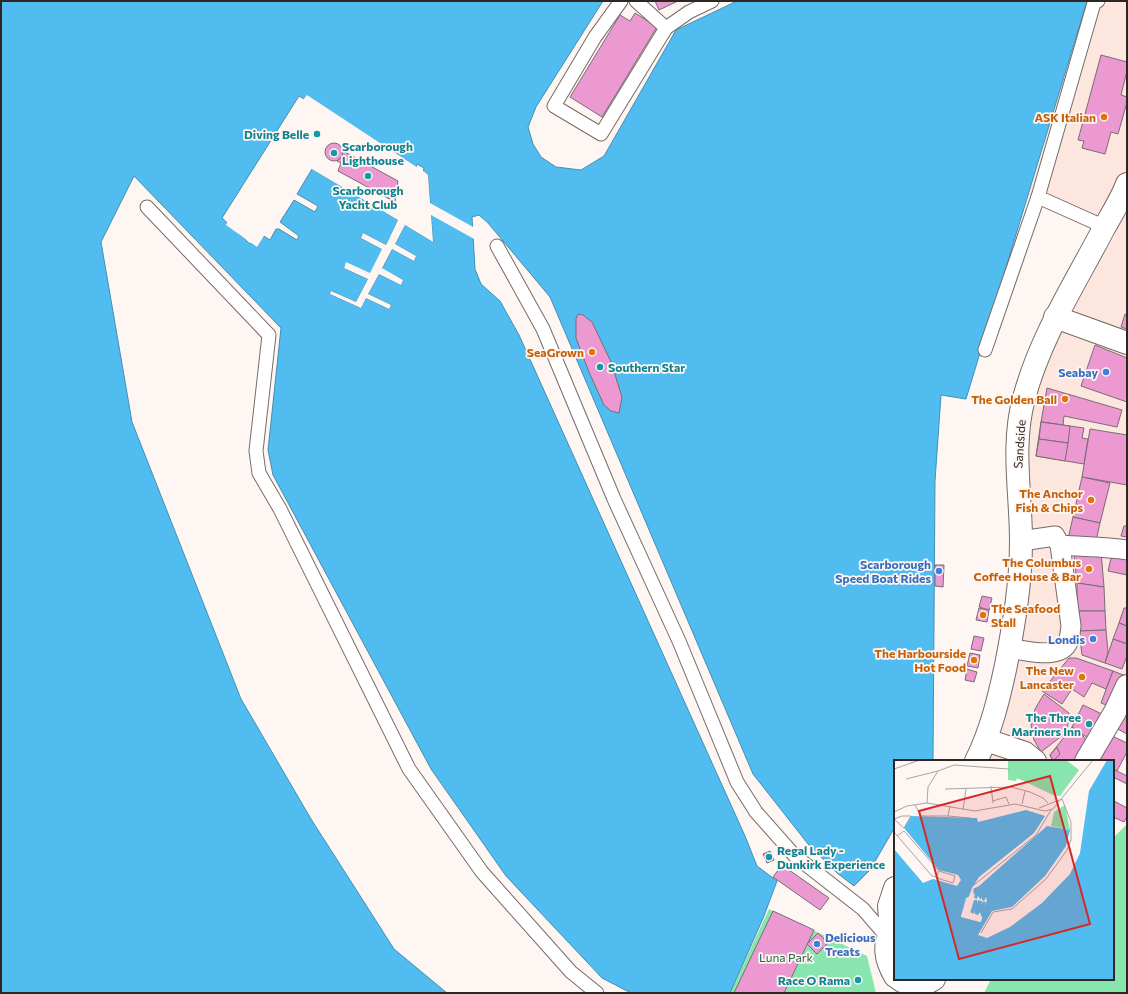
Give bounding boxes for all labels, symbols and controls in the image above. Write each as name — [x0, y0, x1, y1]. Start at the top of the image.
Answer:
place label: ASK Italian — [1034, 110, 1096, 124]
marker: ASK Italian — [1099, 112, 1109, 122]
place label: Diving Belle — [244, 127, 309, 141]
marker: Diving Belle — [312, 129, 322, 139]
place label: Scarborough Lighthouse — [342, 139, 413, 167]
marker: Scarborough Lighthouse — [329, 148, 339, 158]
marker: Scarborough Yacht Club — [363, 171, 373, 181]
place label: Scarborough Yacht Club — [333, 183, 404, 211]
place label: SeaGrown — [527, 345, 584, 359]
marker: SeaGrown — [587, 347, 597, 357]
place label: Southern Star — [608, 360, 685, 374]
marker: Southern Star — [595, 362, 605, 372]
place label: Seabay — [1058, 365, 1098, 379]
marker: Seabay — [1101, 367, 1111, 377]
place label: The Golden Ball — [971, 392, 1057, 406]
marker: The Golden Ball — [1060, 394, 1070, 404]
street label: Sandside — [1010, 419, 1028, 469]
place label: The Anchor Fish & Chips — [1015, 486, 1083, 514]
marker: The Anchor Fish & Chips — [1086, 495, 1096, 505]
place label: The Columbus Coffee House & Bar — [974, 555, 1081, 583]
place label: Scarborough Speed Boat Rides — [835, 557, 931, 585]
marker: The Columbus Coffee House & Bar — [1084, 564, 1094, 574]
marker: Scarborough Speed Boat Rides — [934, 566, 944, 576]
place label: The Seafood Stall — [991, 601, 1060, 629]
marker: The Seafood Stall — [978, 610, 988, 620]
place label: Londis — [1048, 632, 1085, 646]
marker: Londis — [1088, 634, 1098, 644]
place label: The Harbourside Hot Food — [874, 646, 966, 674]
marker: The Harbourside Hot Food — [969, 655, 979, 665]
place label: The New Lancaster — [1020, 663, 1074, 691]
marker: The New Lancaster — [1077, 672, 1087, 682]
place label: The Three Mariners Inn — [1011, 710, 1081, 738]
marker: The Three Mariners Inn — [1084, 719, 1094, 729]
inset map — [894, 760, 1114, 980]
place label: Regal Lady - Dunkirk Experience — [777, 843, 885, 871]
marker: Regal Lady - Dunkirk Experience — [764, 852, 774, 862]
place label: Delicious Treats — [825, 930, 876, 958]
marker: Delicious Treats — [812, 939, 822, 949]
park label: Luna Park — [759, 950, 814, 964]
place label: Race O Rama — [778, 973, 850, 987]
marker: Race O Rama — [853, 975, 863, 985]

